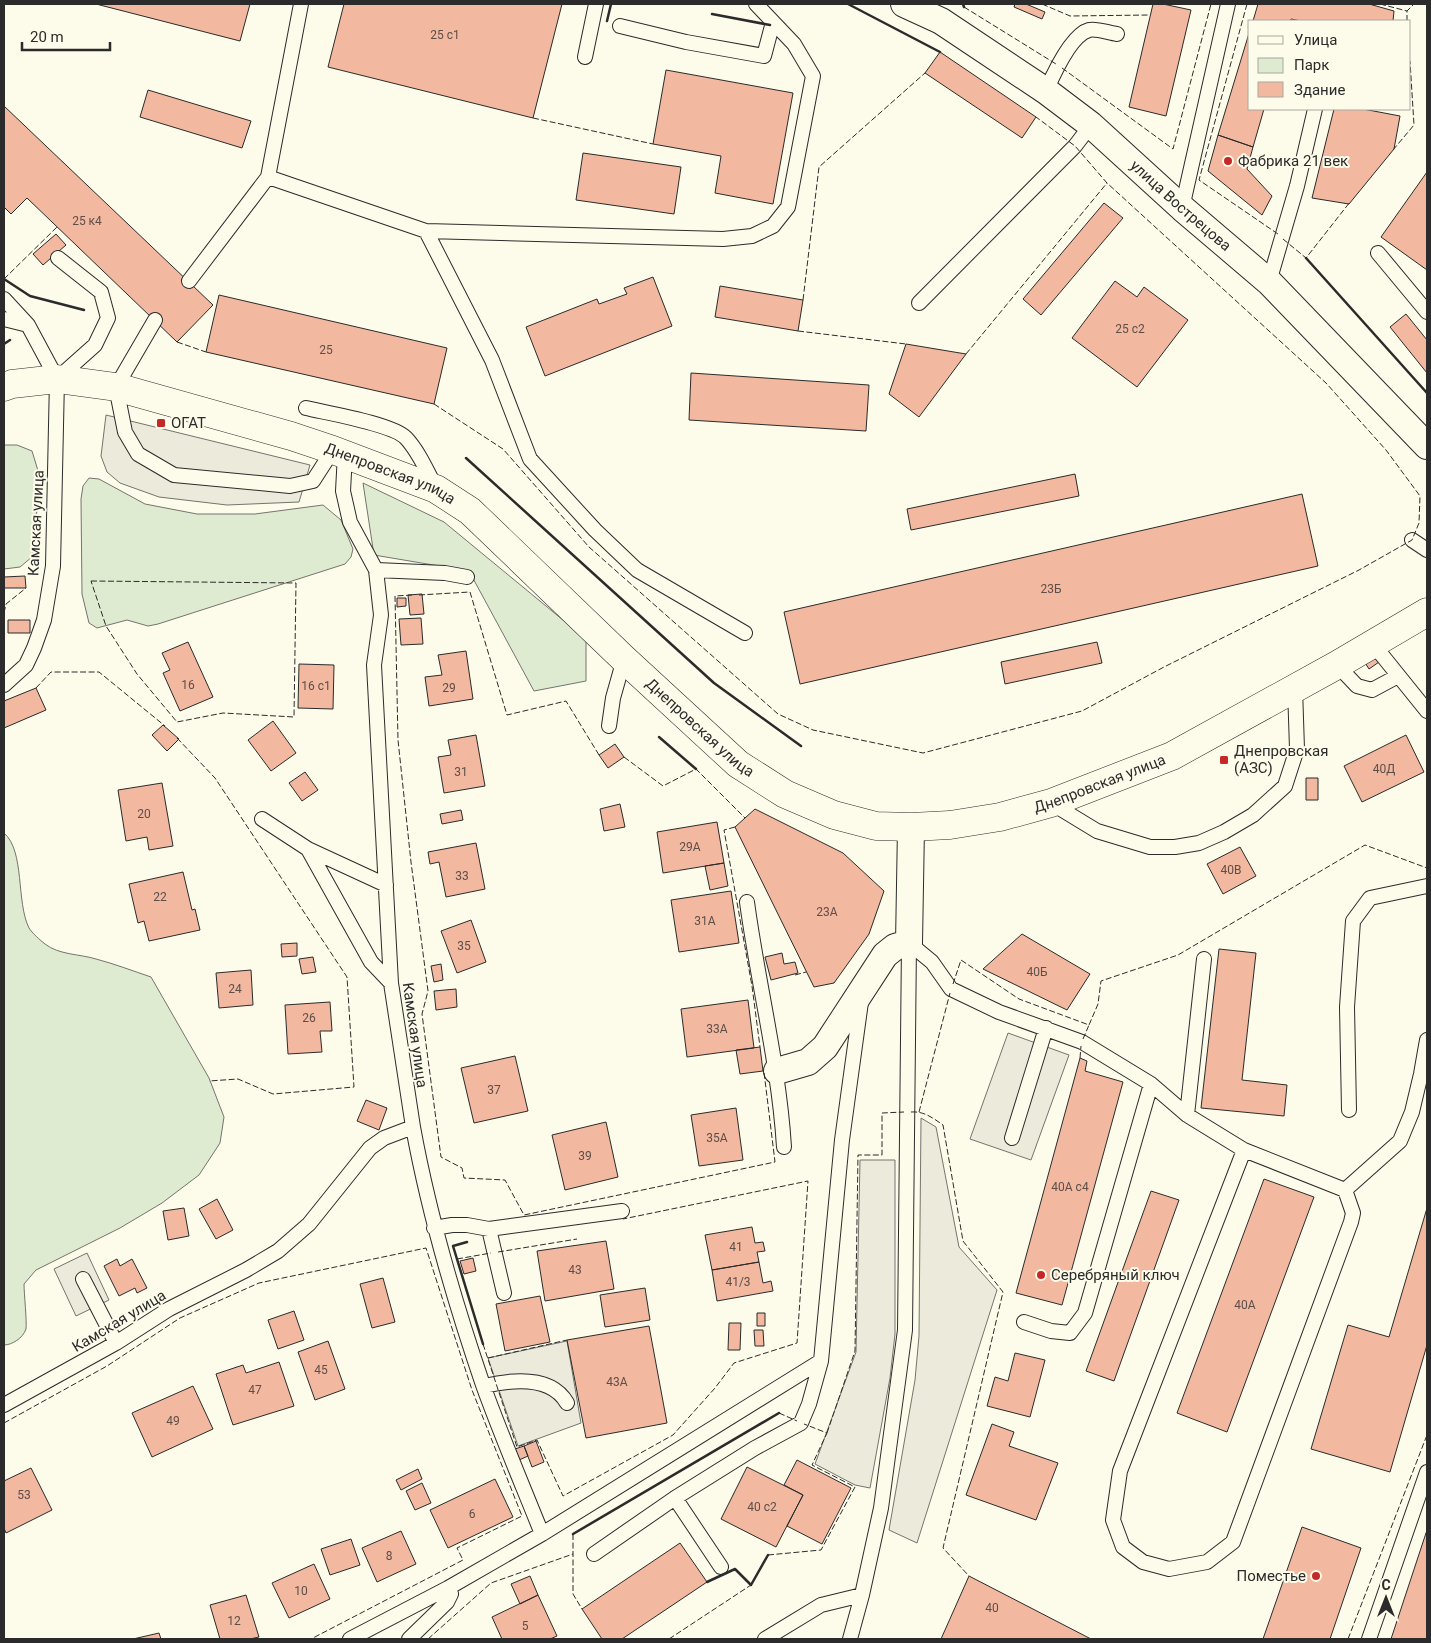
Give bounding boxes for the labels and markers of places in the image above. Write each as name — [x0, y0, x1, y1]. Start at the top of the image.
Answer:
place label: Фабрика 21 век — [1238, 152, 1348, 170]
marker: Фабрика 21 век — [1222, 155, 1234, 167]
place label: ОГАТ — [171, 414, 206, 432]
marker: ОГАТ — [155, 417, 167, 429]
place label: Днепровская (АЗС) — [1234, 742, 1328, 777]
marker: Днепровская (АЗС) — [1218, 754, 1230, 766]
place label: Серебряный ключ — [1051, 1266, 1180, 1284]
marker: Серебряный ключ — [1035, 1269, 1047, 1281]
place label: Поместье — [1237, 1567, 1306, 1585]
marker: Поместье — [1310, 1570, 1322, 1582]

